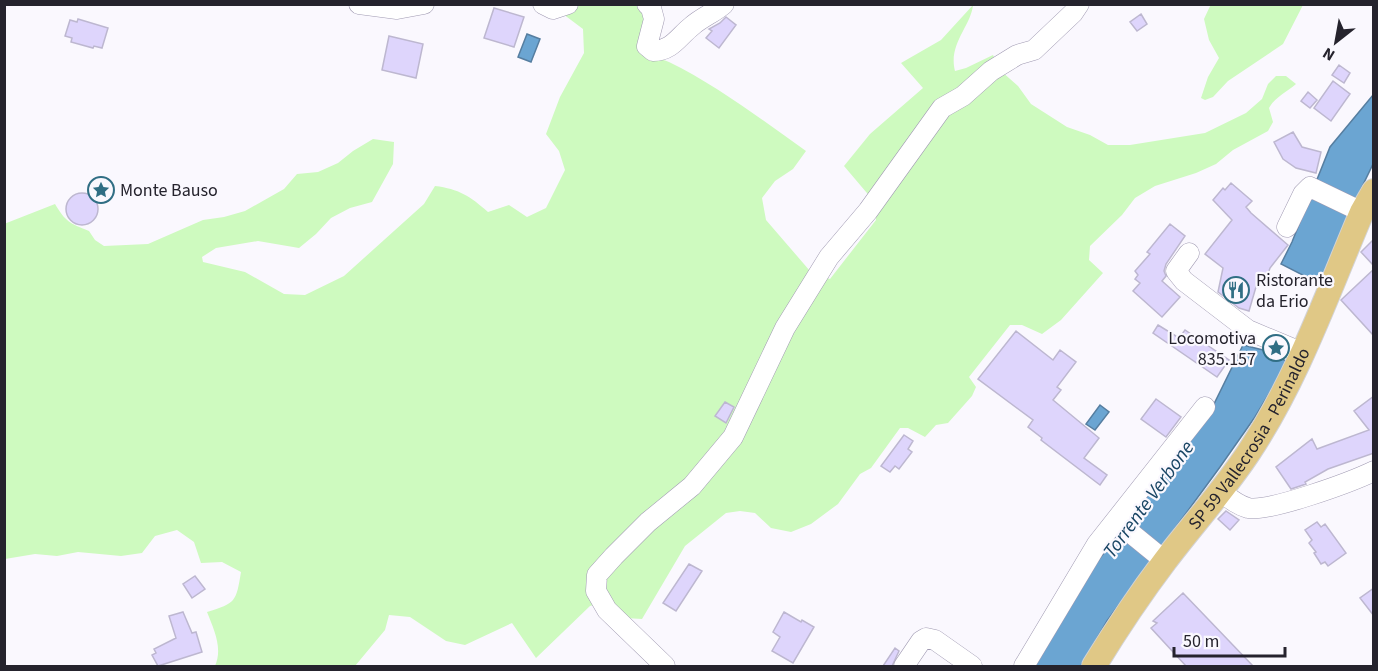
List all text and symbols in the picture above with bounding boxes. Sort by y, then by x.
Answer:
north arrow [1306,12,1366,72]
text: N [1319,42,1339,66]
place icon: Monte Bauso [86,175,116,205]
place label: Monte Bauso [120,178,218,203]
place label: Ristorante da Erio [1256,268,1333,314]
restaurant icon: Ristorante da Erio [1221,275,1251,305]
place label: Locomotiva 835.157 [1168,326,1256,372]
place icon: Locomotiva 835.157 [1261,333,1291,363]
street label: SP 59 Vallecrosia - Perinaldo [1183,344,1316,535]
water label: Torrente Verbone [1097,435,1201,564]
scale bar [1174,620,1285,658]
text: 50 m [1183,629,1219,654]

